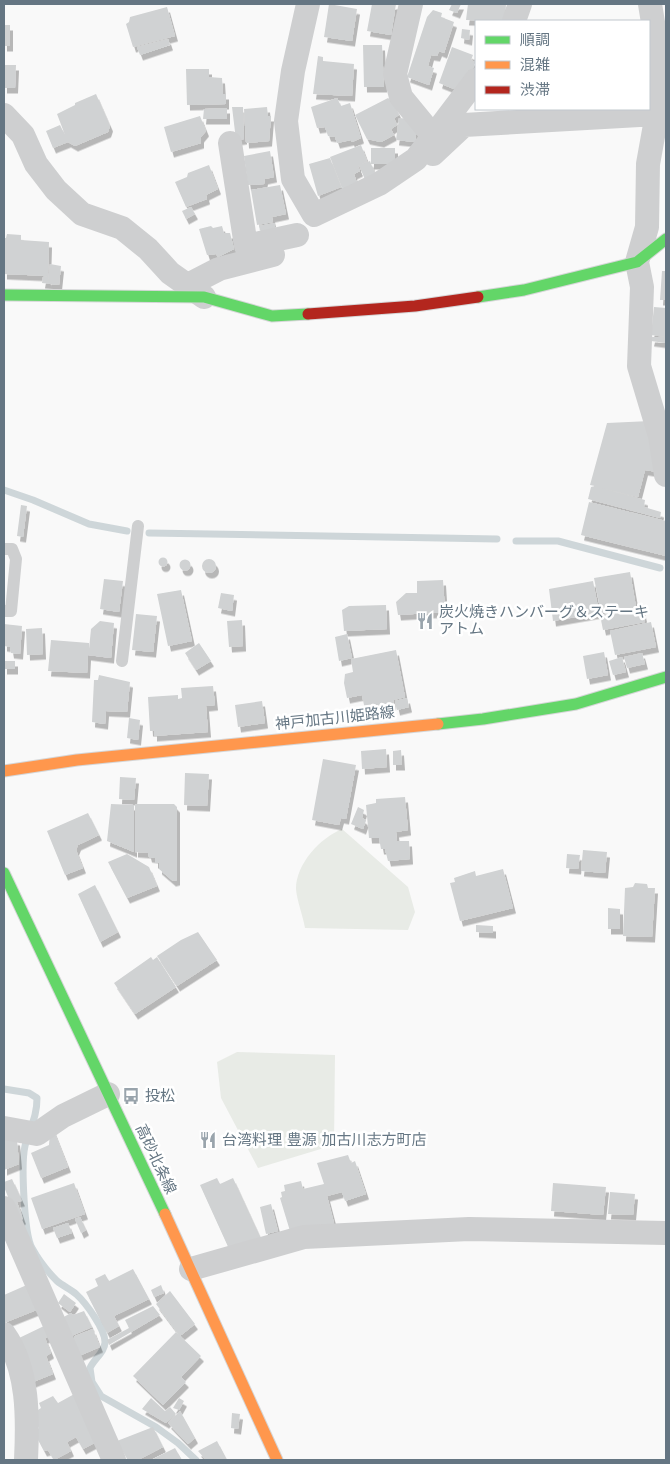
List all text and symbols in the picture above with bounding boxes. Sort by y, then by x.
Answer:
legend [475,20,650,110]
text: 順調 [520,31,550,49]
text: 混雑 [520,56,550,74]
text: 渋滞 [520,81,550,99]
place label: 炭火焼きハンバーグ＆ステーキ アトム [439,603,649,638]
restaurant icon: 炭火焼きハンバーグ＆ステーキ アトム [415,611,435,631]
street label: 神戸加古川姫路線 [274,703,396,733]
bus stop icon: 投松 [121,1086,141,1106]
place label: 投松 [145,1087,175,1105]
street label: 高砂北条線 [132,1121,180,1197]
restaurant icon: 台湾料理 豊源 加古川志方町店 [198,1130,218,1150]
place label: 台湾料理 豊源 加古川志方町店 [222,1131,427,1149]

